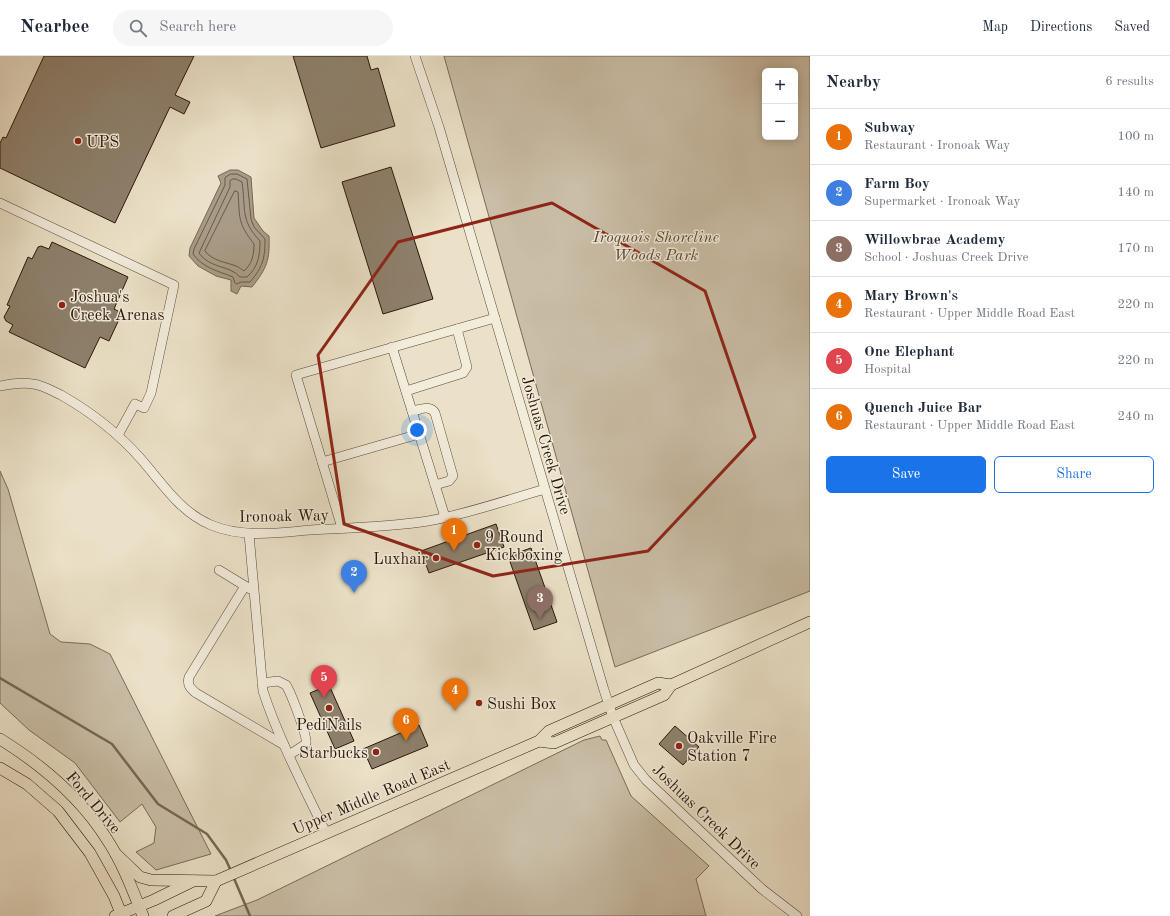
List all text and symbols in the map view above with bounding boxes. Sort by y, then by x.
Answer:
search box [113,10,393,46]
icon: search [127,17,149,39]
text: Nearbee [20,18,89,37]
text: Search here [159,20,236,35]
text: Map [982,20,1008,34]
text: Directions [1030,20,1092,34]
text: Saved [1114,20,1150,34]
map controls [762,68,798,140]
button: + [762,68,798,104]
text: Nearby [826,74,881,91]
text: 6 results [1105,75,1154,88]
button: − [762,104,798,140]
text: Subway [864,121,915,136]
text: 1 [835,130,843,143]
text: 100 m [1117,130,1154,143]
place label: UPS [86,135,119,151]
marker: UPS [73,136,83,146]
text: Restaurant · Ironoak Way [864,139,1010,152]
text: Farm Boy [864,177,930,192]
text: 2 [835,186,843,199]
text: 140 m [1117,186,1154,199]
text: Supermarket · Ironoak Way [864,195,1020,208]
park label: Iroquois Shoreline Woods Park [592,230,719,264]
text: Willowbrae Academy [864,233,1006,248]
text: 3 [835,242,843,255]
text: 170 m [1117,242,1154,255]
text: School · Joshuas Creek Drive [864,251,1029,264]
text: Mary Brown's [864,289,958,304]
place label: Joshua's Creek Arenas [70,290,164,324]
text: 4 [835,298,843,311]
text: 220 m [1117,298,1154,311]
marker: Joshua's Creek Arenas [57,300,67,310]
text: Restaurant · Upper Middle Road East [864,307,1075,320]
text: One Elephant [864,345,954,360]
text: 5 [835,354,843,367]
text: 220 m [1117,354,1154,367]
text: Hospital [864,363,911,376]
street label: Joshuas Creek Drive [518,374,573,517]
text: Quench Juice Bar [864,401,982,416]
text: 6 [835,410,843,423]
text: 240 m [1117,410,1154,423]
text: Restaurant · Upper Middle Road East [864,419,1075,432]
your location [407,420,427,440]
button: Save [826,456,986,493]
button: Share [994,456,1154,493]
street label: Ironoak Way [239,508,330,526]
pin: 1 [441,518,467,551]
place label: 9 Round Kickboxing [485,530,563,564]
marker: 9 Round Kickboxing [472,540,482,550]
place label: Luxhair [373,552,428,568]
marker: Luxhair [431,553,441,563]
pin: 2 [341,560,367,593]
pin: 3 [527,586,553,619]
pin: 5 [311,665,337,698]
pin: 4 [442,678,468,711]
place label: Sushi Box [487,697,557,713]
marker: Sushi Box [474,698,484,708]
marker: PediNails [324,703,334,713]
pin: 6 [393,708,419,741]
place label: PediNails [296,718,362,734]
place label: Oakville Fire Station 7 [687,731,777,765]
marker: Oakville Fire Station 7 [674,741,684,751]
place label: Starbucks [299,746,368,762]
marker: Starbucks [371,747,381,757]
street label: Upper Middle Road East [291,757,453,838]
street label: Joshuas Creek Drive [648,762,763,873]
street label: Ford Drive [62,769,123,837]

